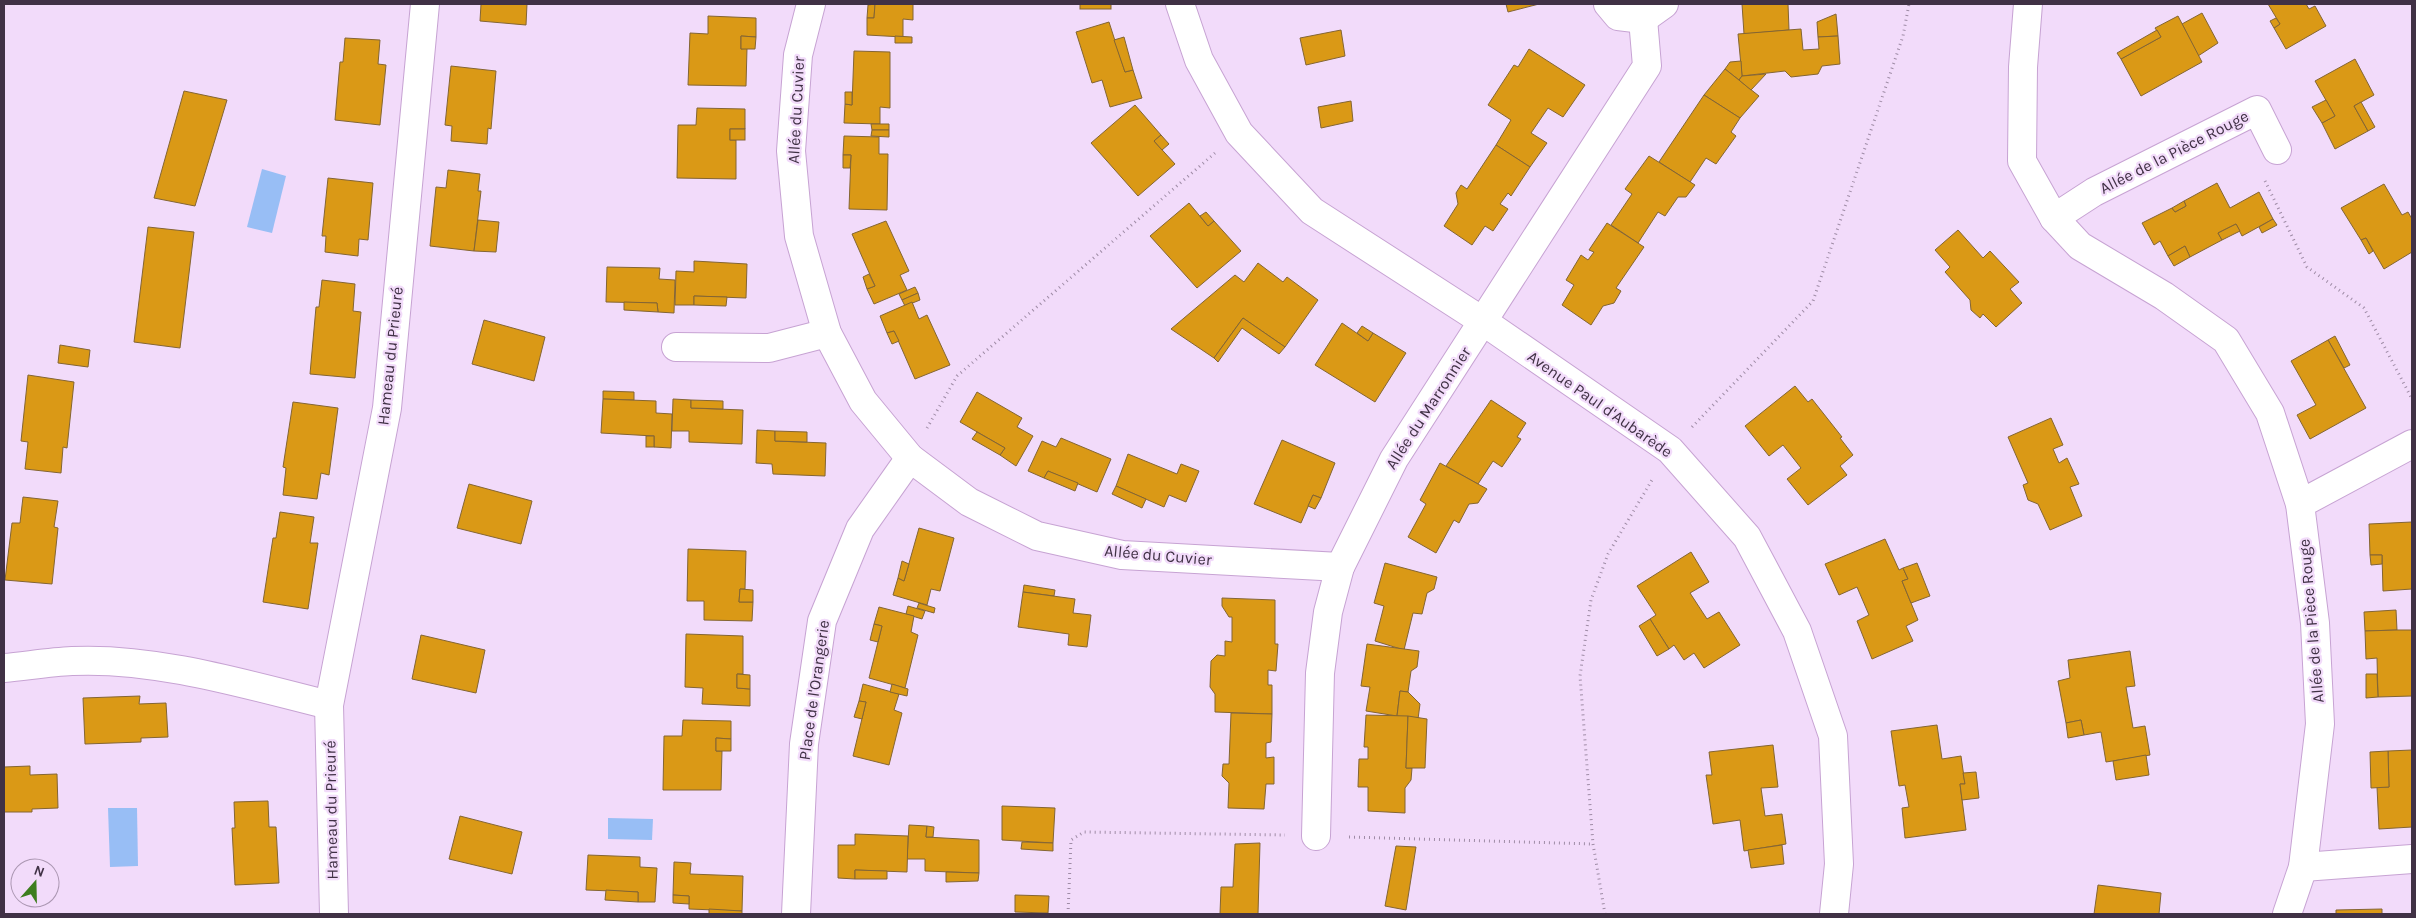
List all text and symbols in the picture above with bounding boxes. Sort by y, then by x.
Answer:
street label: Allée du Cuvier [784,56,808,164]
street label: Allée de la Pièce Rouge [2096,106,2252,198]
street label: Hameau du Prieuré [373,286,407,426]
street label: Allée du Marronnier [1381,343,1475,473]
street label: Avenue Paul d'Aubarède [1524,347,1676,461]
street label: Allée de la Pièce Rouge [2294,538,2328,704]
street label: Allée du Cuvier [1104,541,1213,569]
street label: Place de l'Orangerie [795,619,833,761]
street label: Hameau du Prieuré [320,740,342,880]
north arrow [10,858,60,908]
text: N [32,862,47,881]

